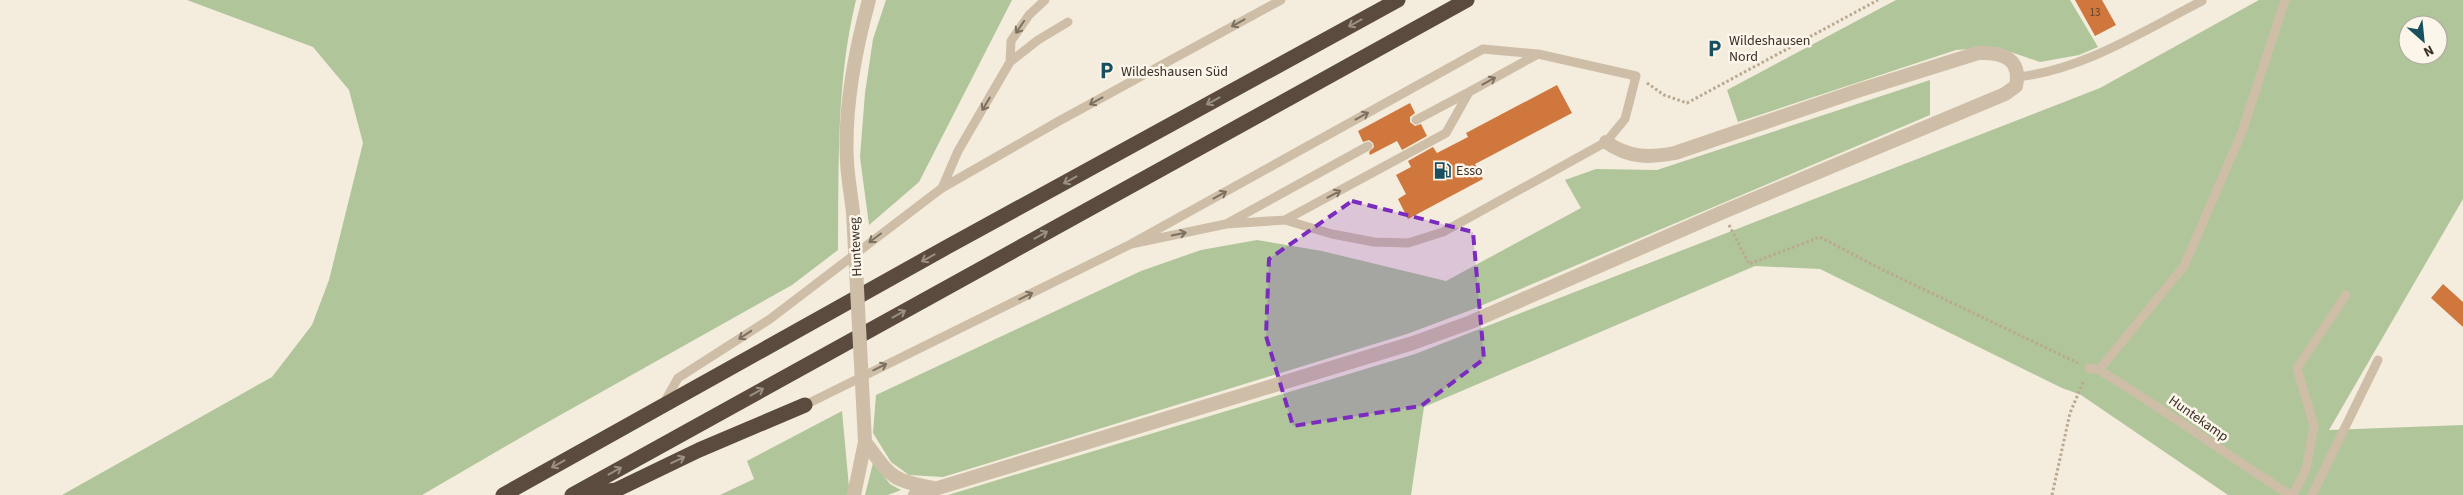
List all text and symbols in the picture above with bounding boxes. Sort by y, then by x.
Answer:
house number: 13 [2090,5,2100,20]
north arrow [2398,15,2448,65]
one-way arrow [1231,18,1246,28]
one-way arrow [1348,19,1363,29]
one-way arrow [1015,20,1025,34]
place label: Wildeshausen Nord [1729,31,1810,67]
parking icon: Wildeshausen Nord [1705,38,1725,58]
text: N [2420,40,2437,62]
parking icon: Wildeshausen Süd [1097,61,1117,81]
place label: Wildeshausen Süd [1121,62,1228,82]
one-way arrow [1481,75,1496,85]
one-way arrow [980,96,990,110]
one-way arrow [1088,96,1103,106]
one-way arrow [1206,97,1220,107]
one-way arrow [1355,111,1370,121]
fuel station icon: Esso [1432,160,1452,180]
place label: Esso [1456,161,1483,181]
one-way arrow [1063,175,1078,185]
one-way arrow [1326,188,1341,198]
one-way arrow [1212,190,1227,199]
street label: Hunteweg [844,217,868,277]
one-way arrow [1171,229,1187,238]
one-way arrow [1033,230,1048,239]
one-way arrow [868,233,882,243]
one-way arrow [920,253,935,263]
one-way arrow [1018,291,1033,300]
one-way arrow [891,308,905,318]
one-way arrow [738,331,752,341]
one-way arrow [872,362,887,372]
one-way arrow [749,387,763,397]
street label: Huntekamp [2164,391,2233,447]
one-way arrow [670,455,685,465]
one-way arrow [551,460,566,469]
one-way arrow [607,466,621,476]

